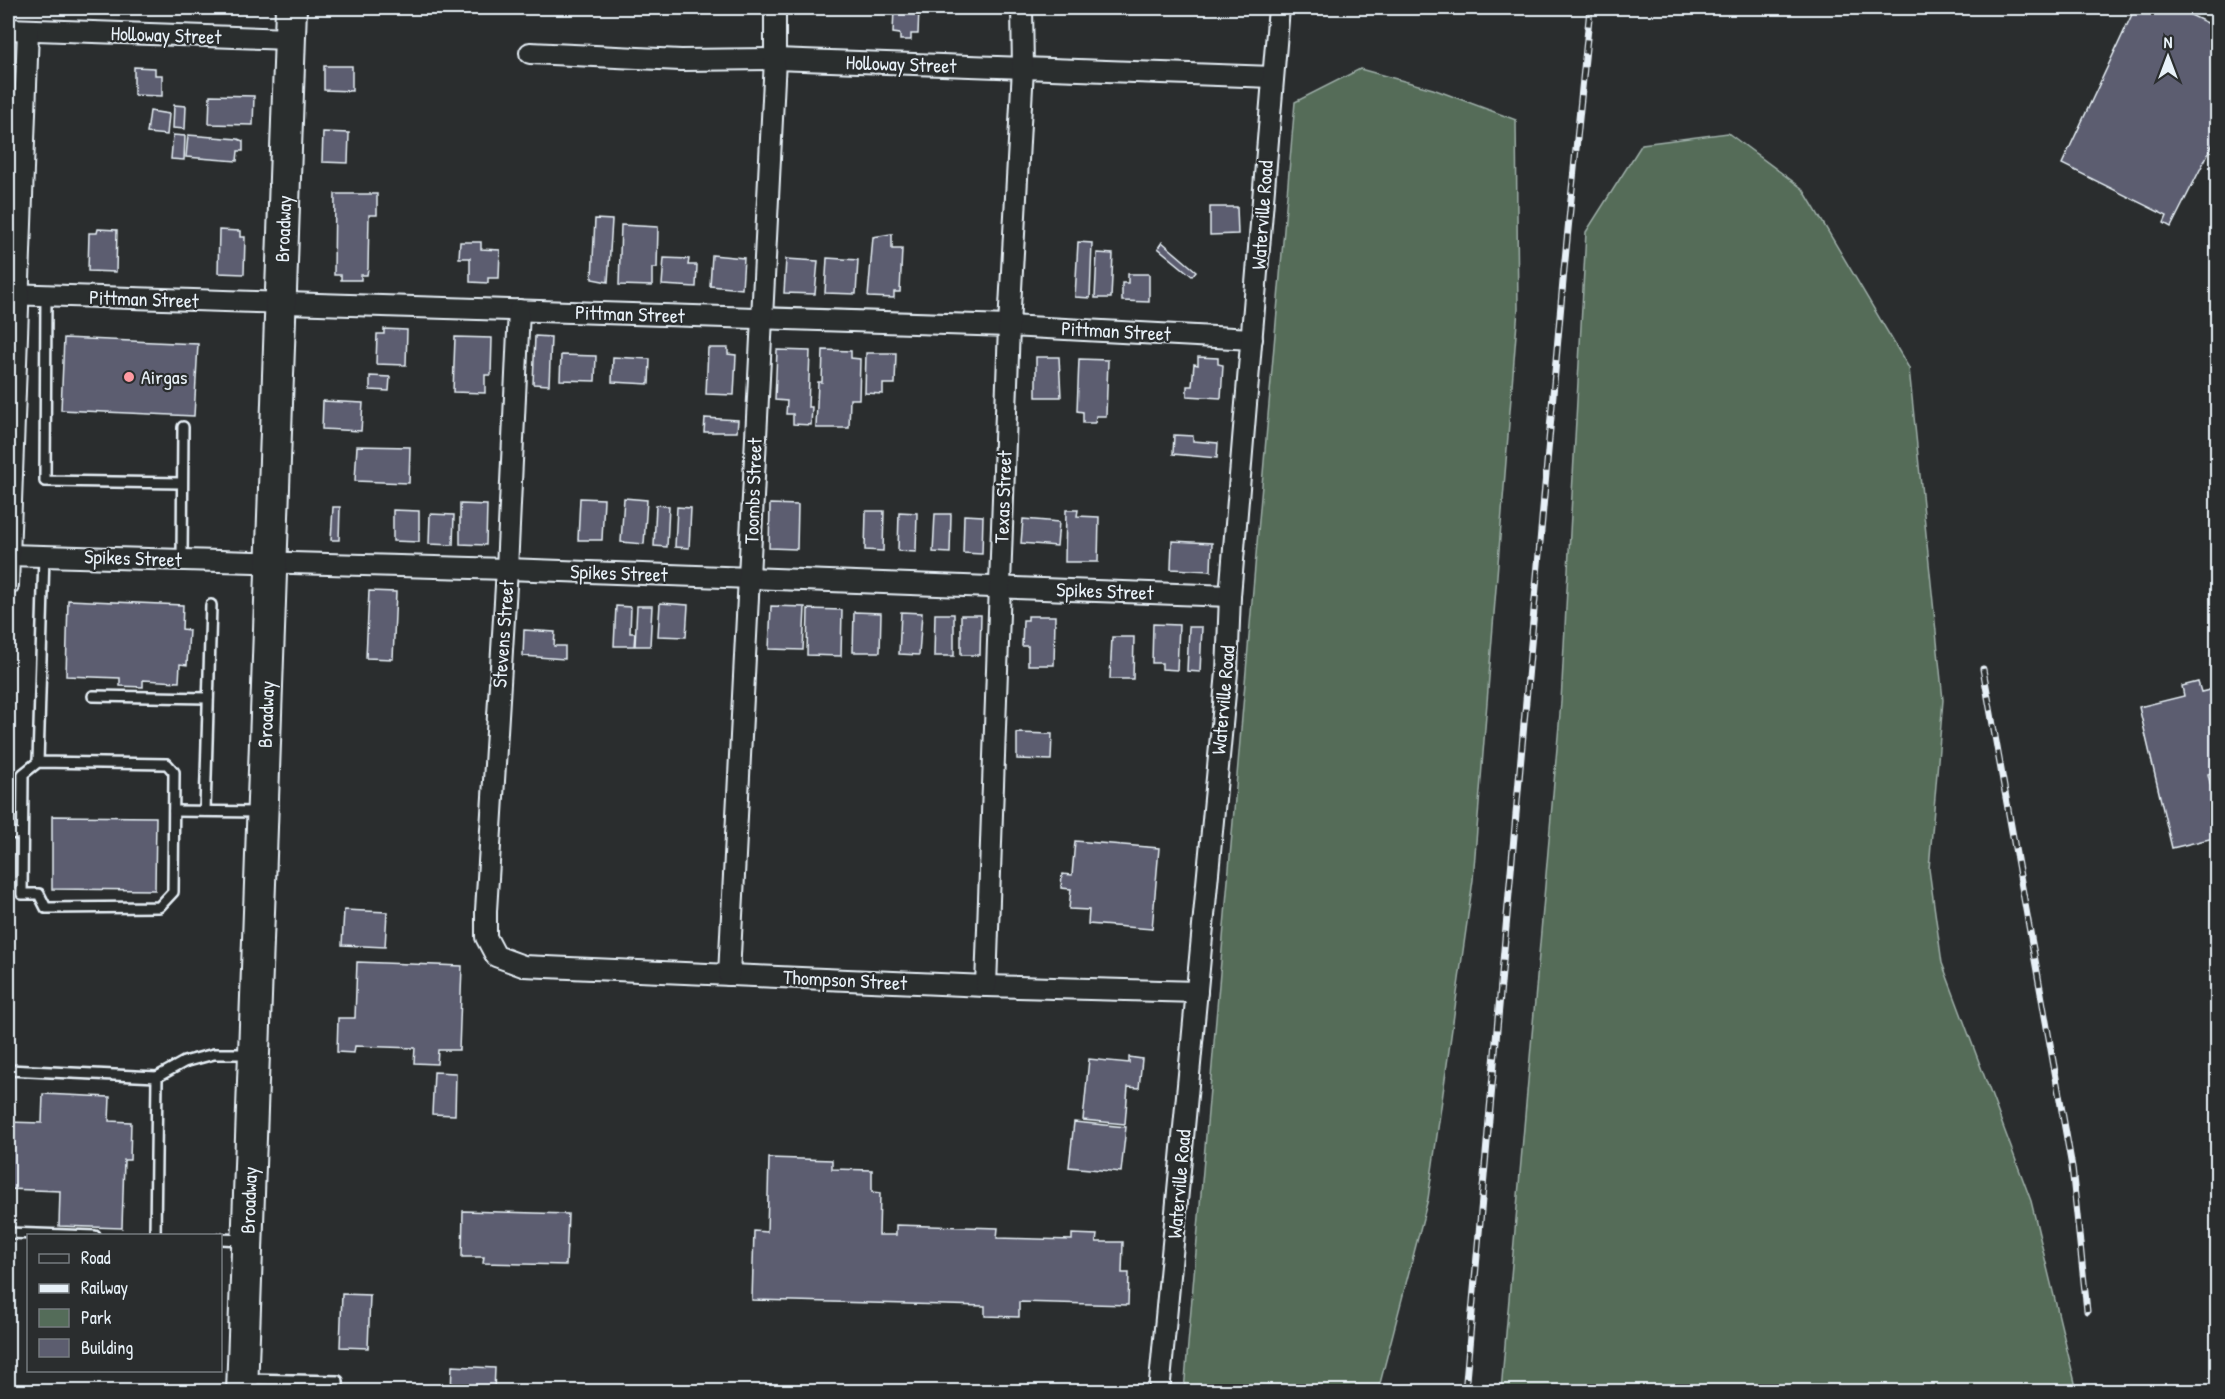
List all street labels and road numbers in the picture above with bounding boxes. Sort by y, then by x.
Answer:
street label: Holloway Street [110,19,223,50]
street label: Holloway Street [845,48,958,79]
street label: Waterville Road [1244,159,1279,270]
street label: Broadway [268,195,297,263]
street label: Pittman Street [89,283,200,314]
street label: Pittman Street [575,298,686,329]
street label: Pittman Street [1061,314,1173,347]
street label: Toombs Street [737,436,768,545]
street label: Texas Street [987,449,1018,544]
street label: Spikes Street [84,542,183,573]
street label: Spikes Street [570,557,669,588]
street label: Spikes Street [1056,575,1155,606]
street label: Stevens Street [485,578,520,689]
street label: Waterville Road [1204,644,1241,755]
street label: Broadway [251,680,280,748]
street label: Thompson Street [782,963,909,996]
street label: Waterville Road [1160,1128,1197,1239]
street label: Broadway [234,1166,263,1234]

